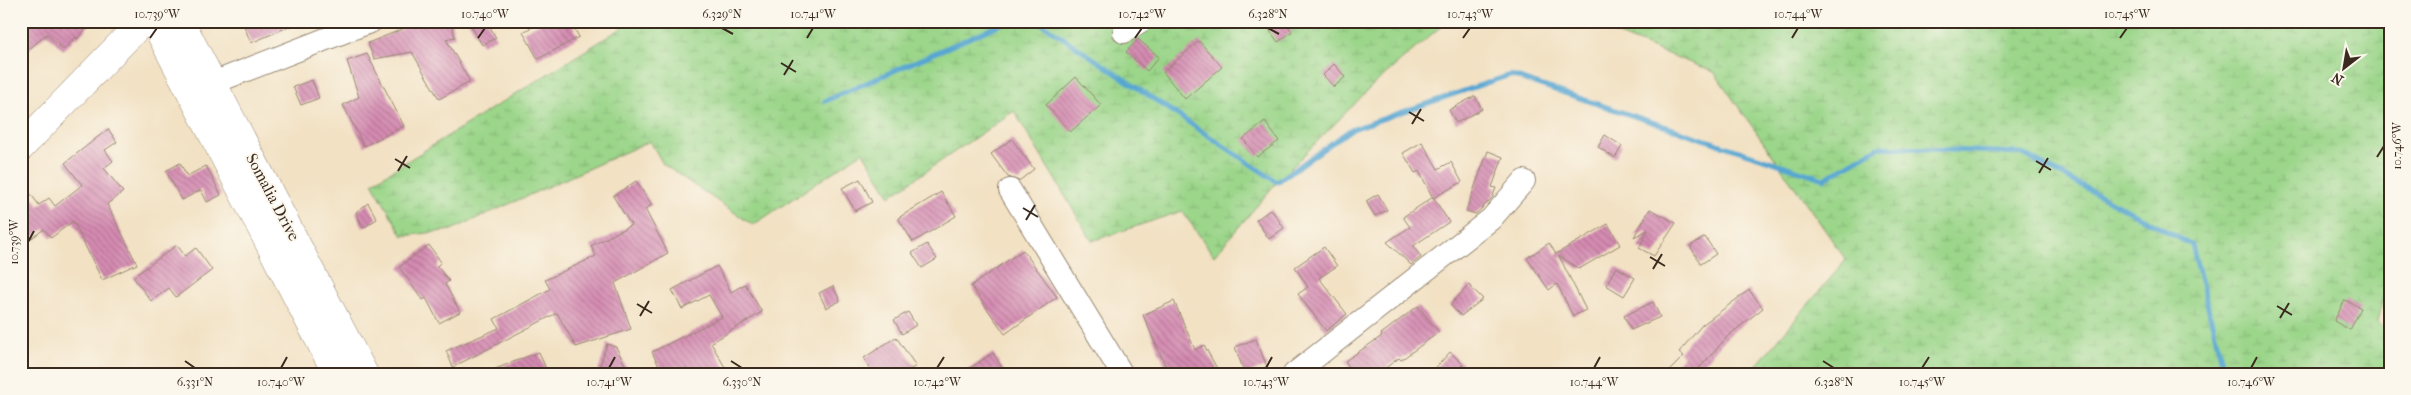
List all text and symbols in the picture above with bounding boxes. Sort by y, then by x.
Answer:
text: 10.739°W [134,7,181,21]
text: 10.740°W [461,7,510,21]
text: 6.329°N [702,7,742,21]
text: 10.741°W [790,7,837,21]
text: 10.742°W [1118,7,1167,21]
text: 6.328°N [1248,7,1288,21]
text: 10.743°W [1447,7,1494,21]
text: 10.744°W [1774,7,1823,21]
text: 10.745°W [2104,7,2151,21]
north arrow [2318,42,2368,92]
text: N [2328,68,2346,89]
text: 10.746°W [2390,121,2404,170]
street label: Somalia Drive [242,150,304,244]
text: 10.739°W [7,218,21,265]
text: 6.331°N [177,375,213,389]
text: 10.740°W [257,375,306,389]
text: 10.741°W [586,375,633,389]
text: 6.330°N [723,375,761,389]
text: 10.742°W [913,375,962,389]
text: 10.743°W [1243,375,1290,389]
text: 10.744°W [1570,375,1619,389]
text: 6.328°N [1814,375,1854,389]
text: 10.745°W [1899,375,1946,389]
text: 10.746°W [2227,375,2276,389]

